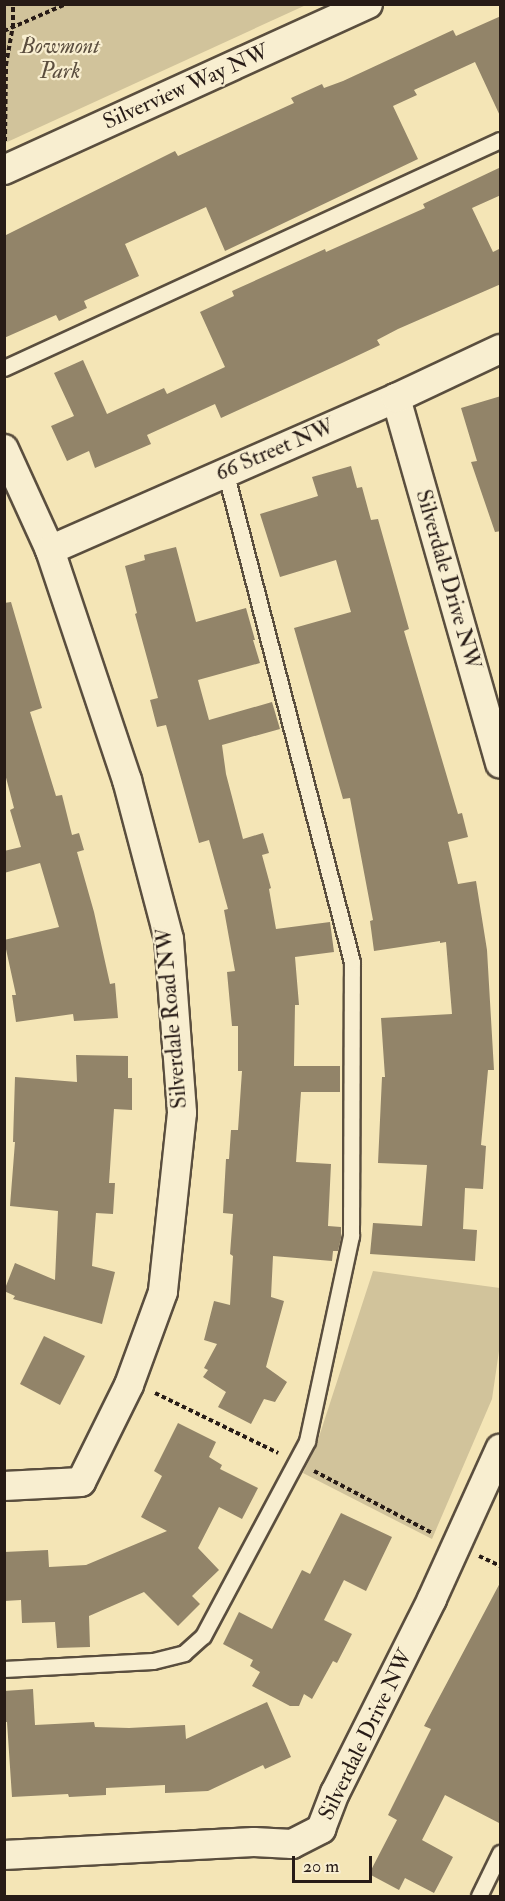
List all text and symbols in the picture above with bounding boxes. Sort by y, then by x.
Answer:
park label: Bowmont Park [21,33,99,84]
street label: Silverview Way NW [99,39,273,135]
street label: 66 Street NW [212,413,338,487]
street label: Silverdale Drive NW [410,487,486,673]
street label: Silverdale Road NW [151,926,193,1110]
street label: Silverdale Drive NW [313,1645,419,1825]
scale bar [295,1844,374,1882]
text: 20 m [303,1855,339,1878]

